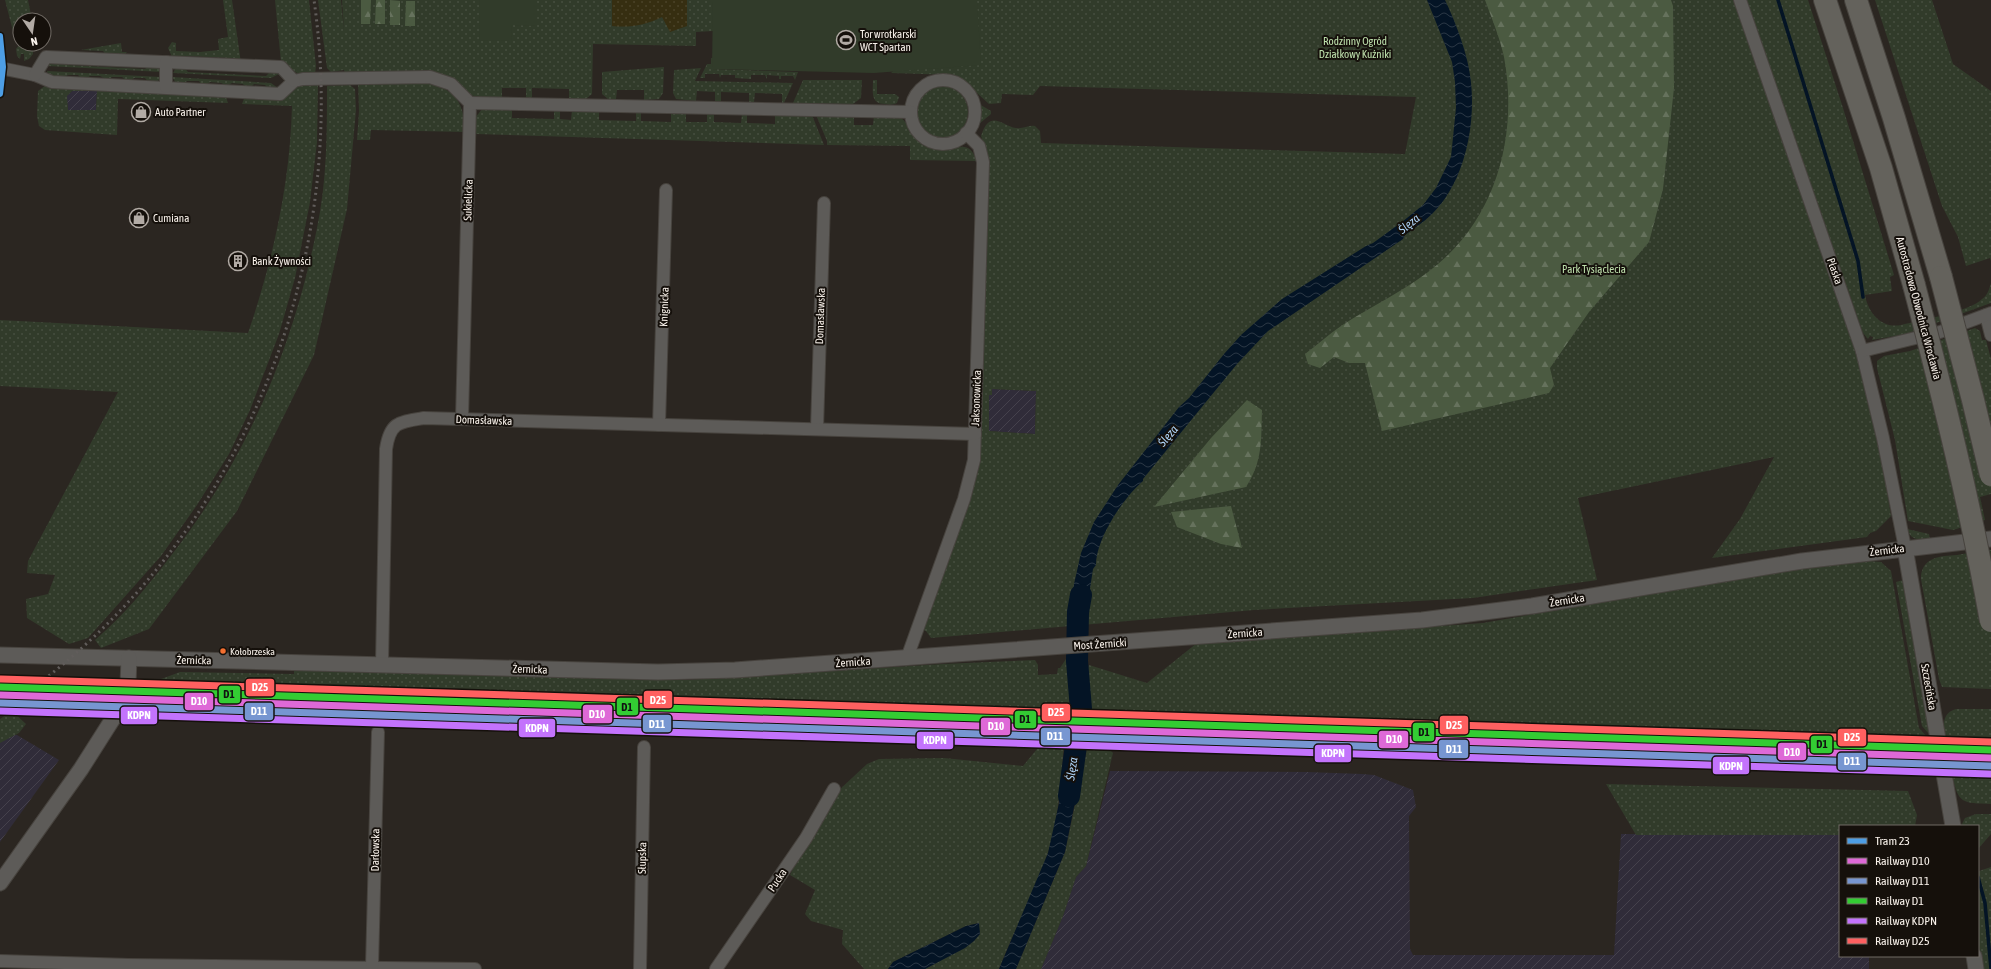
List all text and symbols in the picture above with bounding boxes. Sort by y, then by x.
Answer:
north arrow [12,12,52,52]
place label: Tor wrotkarski WCT Spartan [860,28,916,53]
sports icon: Tor wrotkarski WCT Spartan [835,29,857,51]
text: N [30,35,39,48]
park label: Rodzinny Ogród Działkowy Kuźniki [1319,35,1391,60]
shop icon: Auto Partner [130,101,152,123]
place label: Auto Partner [155,106,206,118]
street label: Sukielicka [461,179,475,221]
shop icon: Cumiana [128,207,150,229]
water label: Ślęza [1395,211,1423,237]
place label: Cumiana [153,212,189,224]
street label: Autostradowa Obwodnica Wrocławia [1894,235,1944,381]
building icon: Bank Żywności [227,250,249,272]
place label: Bank Żywności [252,255,311,267]
street label: Płaska [1825,256,1845,286]
park label: Park Tysiąclecia [1562,263,1626,275]
street label: Knignicka [657,287,671,327]
street label: Domasławska [813,287,827,345]
street label: Jaksonowicka [969,370,983,426]
street label: Domasławska [455,413,513,427]
water label: Ślęza [1155,422,1181,450]
street label: Żernicka [1869,542,1905,558]
street label: Żernicka [1549,591,1585,609]
street label: Żernicka [1227,626,1263,640]
street label: Most Żernicki [1073,636,1127,652]
marker: Kołobrzeska [218,646,228,656]
place label: Kołobrzeska [230,646,275,657]
street label: Żernicka [176,654,212,666]
street label: Żernicka [835,655,871,669]
street label: Żernicka [512,662,548,676]
street label: Szczecińska [1919,663,1939,711]
line badge: D25 [245,678,275,697]
text: D25 [252,681,268,693]
line badge: D1 [218,685,241,704]
text: D1 [223,688,235,700]
line badge: D25 [643,690,673,709]
line badge: D10 [184,692,214,711]
text: D25 [650,694,666,706]
text: D10 [191,695,207,707]
line badge: D1 [616,697,639,716]
text: D1 [621,701,633,713]
line badge: D11 [244,702,274,721]
line badge: D25 [1041,703,1071,722]
line badge: D10 [582,704,613,724]
text: D11 [251,705,267,717]
line badge: KDPN [120,706,158,725]
text: D25 [1048,706,1064,718]
text: D10 [589,708,605,720]
text: KDPN [127,709,151,721]
line badge: D1 [1014,710,1037,729]
text: D1 [1019,713,1031,725]
line badge: D11 [642,714,672,733]
line badge: D25 [1439,715,1469,735]
line badge: D10 [980,717,1011,736]
line badge: KDPN [518,718,556,738]
text: D11 [649,718,665,730]
text: D25 [1446,719,1462,731]
text: D10 [988,720,1004,732]
text: KDPN [525,722,549,734]
line badge: D1 [1412,722,1435,742]
text: D1 [1418,726,1430,738]
line badge: D11 [1040,727,1071,746]
line badge: D25 [1837,728,1867,747]
text: D11 [1047,730,1063,742]
line badge: D10 [1378,730,1409,749]
line badge: KDPN [916,731,954,750]
text: D25 [1844,731,1860,743]
text: D10 [1386,733,1402,745]
text: KDPN [923,734,947,746]
line badge: D1 [1810,735,1833,754]
text: D1 [1816,738,1828,750]
line badge: D11 [1438,739,1469,759]
line badge: D10 [1777,742,1807,761]
text: D11 [1446,743,1462,755]
line badge: KDPN [1314,744,1352,763]
text: D10 [1784,746,1800,758]
text: KDPN [1321,747,1345,759]
line badge: D11 [1837,752,1867,771]
text: D11 [1844,755,1860,767]
water label: Ślęza [1063,756,1081,782]
line badge: KDPN [1712,756,1750,775]
text: KDPN [1719,760,1743,772]
legend [1839,825,1979,957]
street label: Darłowska [369,829,381,871]
text: Tram 23 [1875,834,1910,848]
street label: Słupska [636,842,648,874]
text: Railway D10 [1875,854,1930,868]
street label: Pucka [765,866,789,894]
text: Railway D11 [1875,874,1930,888]
text: Railway D1 [1875,894,1924,908]
text: Railway KDPN [1875,914,1937,928]
text: Railway D25 [1875,934,1930,948]

